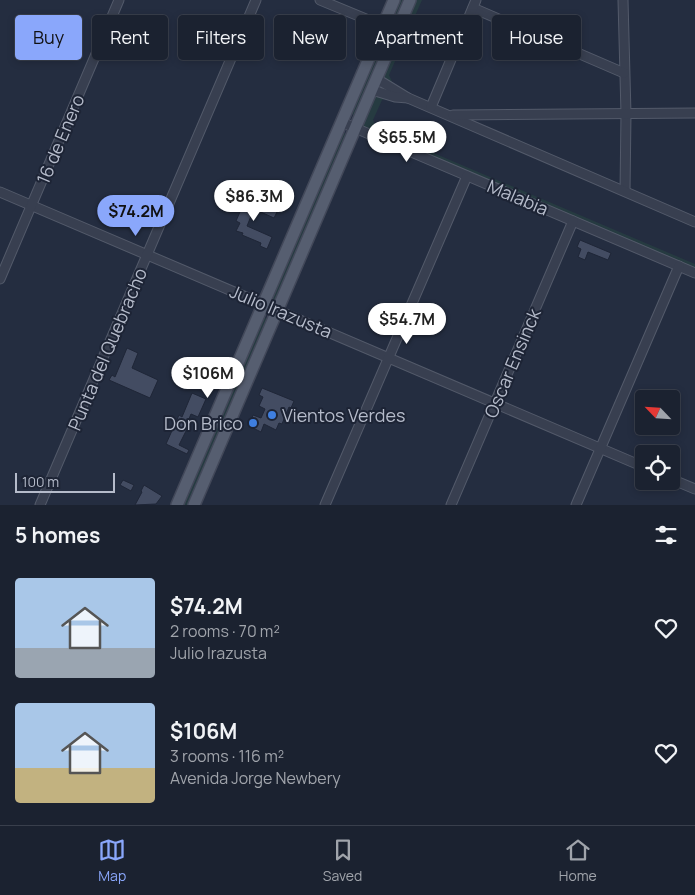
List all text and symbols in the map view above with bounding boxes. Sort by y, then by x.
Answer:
chip: Buy [15,15,82,60]
chip: Rent [92,15,168,60]
chip: Filters [178,15,264,60]
chip: New [274,15,346,60]
chip: Apartment [356,15,482,60]
chip: House [492,15,581,60]
street label: 16 de Enero [30,91,90,187]
pin: $65.5M [366,120,448,163]
text: $65.5M [378,126,436,148]
street label: Malabia [484,173,552,221]
pin: $86.3M [213,180,295,222]
text: $86.3M [225,185,283,207]
pin: $74.2M [95,194,177,237]
text: $74.2M [108,200,164,222]
street label: Punta del Quebracho [62,264,152,434]
street label: Julio Irazusta [226,279,336,343]
pin: $54.7M [366,302,448,345]
street label: Oscar Ensinck [478,304,546,421]
text: $54.7M [379,308,435,330]
pin: $106M [173,356,243,399]
text: $106M [182,362,234,384]
north arrow [635,390,680,435]
map controls [635,390,680,490]
place label: Vientos Verdes [282,403,405,427]
marker: Vientos Verdes [266,409,278,421]
place label: Don Brico [164,411,243,435]
marker: Don Brico [247,417,259,429]
button: locate [635,445,680,490]
scale bar [15,470,115,493]
text: 100 m [22,472,59,491]
text: 5 homes [15,521,100,549]
icon: filters [652,521,680,549]
text: $74.2M [170,592,243,620]
icon: home [55,598,115,658]
icon: heart [652,614,680,642]
text: 2 rooms · 70 m² [170,620,280,642]
text: Julio Irazusta [170,642,267,664]
text: $106M [170,717,237,745]
icon: home [55,723,115,783]
icon: heart [652,739,680,767]
text: 3 rooms · 116 m² [170,745,284,767]
text: Avenida Jorge Newbery [170,767,341,789]
tab: Map [98,836,126,885]
tab: Saved [323,836,362,885]
tab: Home [559,836,597,885]

